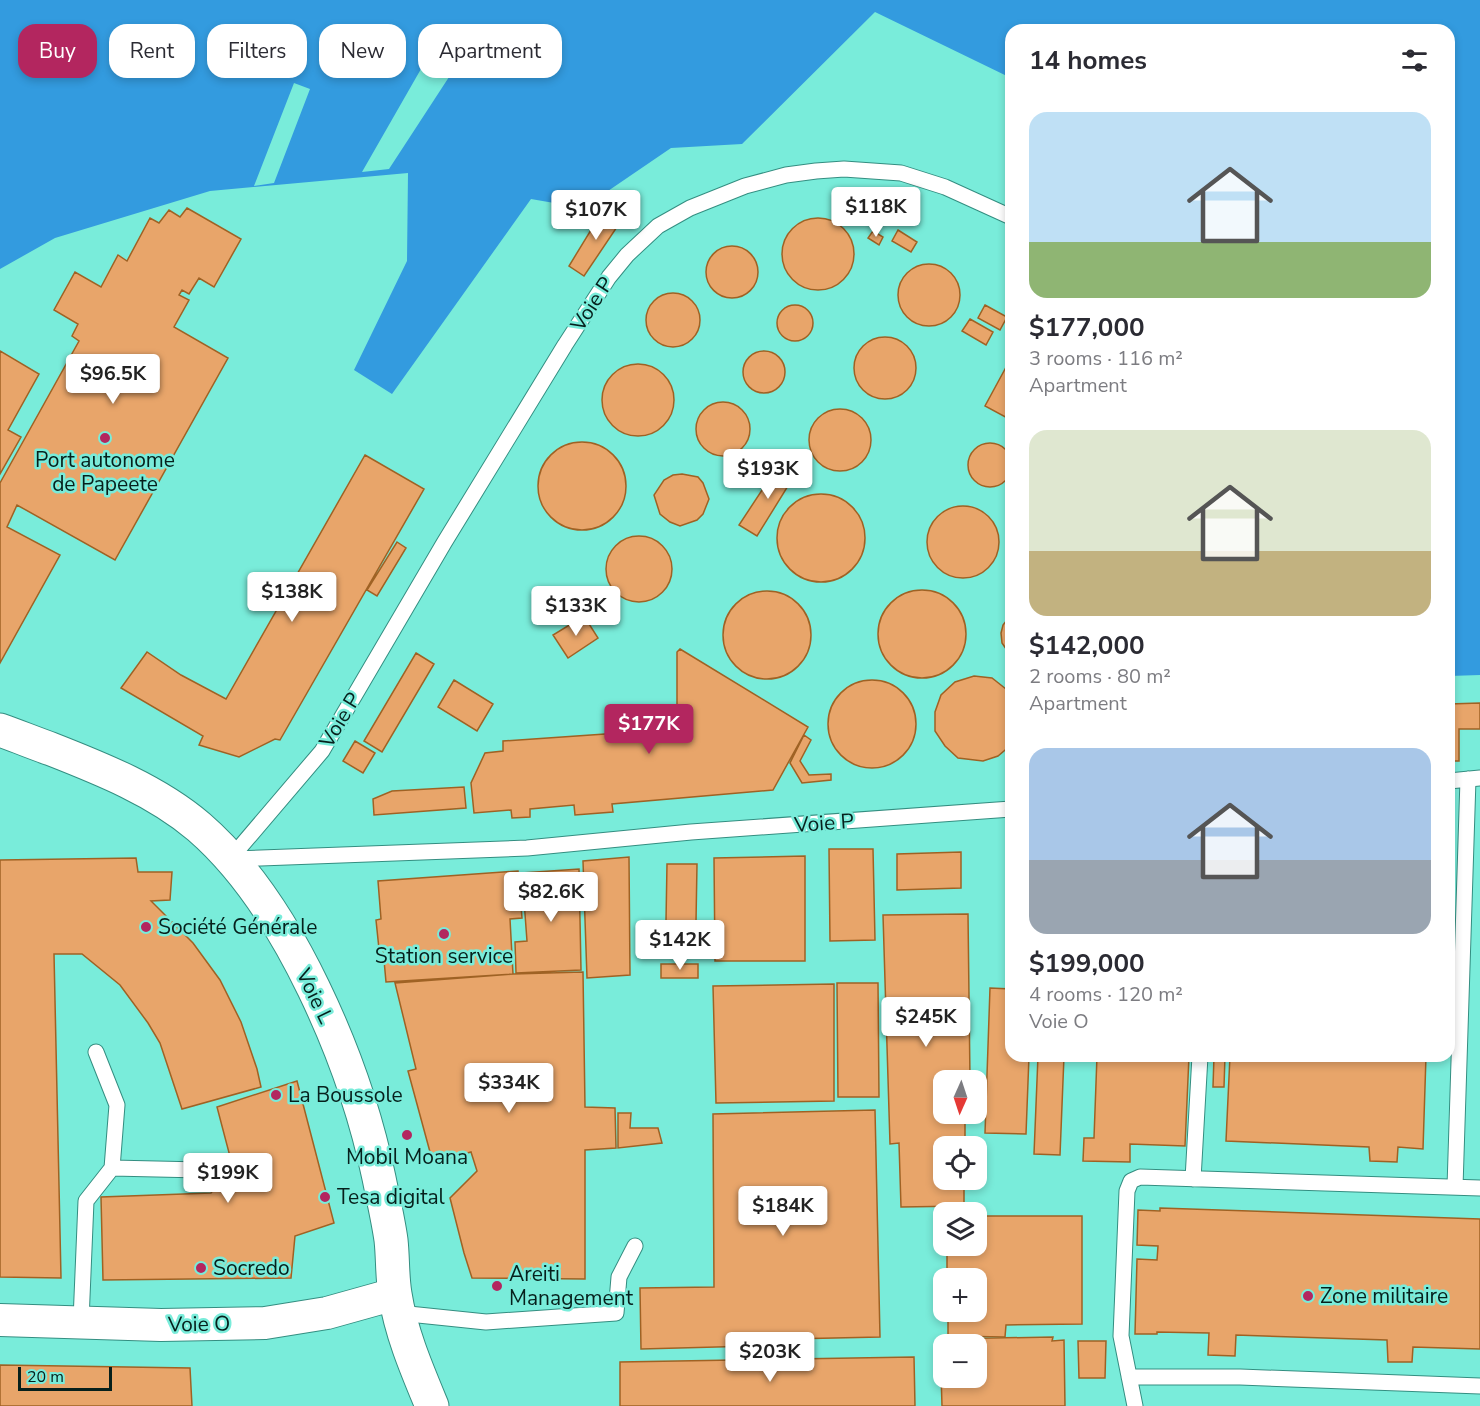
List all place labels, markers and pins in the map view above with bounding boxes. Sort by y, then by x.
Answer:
pin: $118K [834,187,918,238]
pin: $107K [554,190,638,241]
pin: $96.5K [64,354,162,405]
marker: Port autonome de Papeete [98,431,112,445]
place label: Port autonome de Papeete [35,446,175,498]
pin: $193K [726,449,810,500]
pin: $138K [250,572,334,623]
pin: $133K [534,586,618,637]
pin: $177K [607,704,691,755]
pin: $82.6K [502,872,600,923]
place label: Société Générale [158,913,318,941]
marker: Société Générale [139,920,153,934]
pin: $142K [638,920,722,971]
marker: Station service [437,927,451,941]
place label: Station service [375,942,513,970]
pin: $245K [884,997,968,1048]
pin: $334K [467,1063,551,1114]
place label: La Boussole [288,1081,403,1109]
marker: La Boussole [269,1088,283,1102]
marker: Mobil Moana [400,1128,414,1142]
place label: Mobil Moana [346,1143,468,1171]
pin: $199K [186,1153,270,1204]
place label: Tesa digital [337,1183,446,1211]
pin: $184K [741,1186,825,1237]
marker: Tesa digital [318,1190,332,1204]
place label: Socredo [213,1254,290,1282]
place label: Areiti Management [509,1260,634,1312]
marker: Socredo [194,1261,208,1275]
marker: Areiti Management [490,1279,504,1293]
place label: Zone militaire [1320,1282,1448,1310]
marker: Zone militaire [1301,1289,1315,1303]
pin: $203K [728,1332,812,1383]

